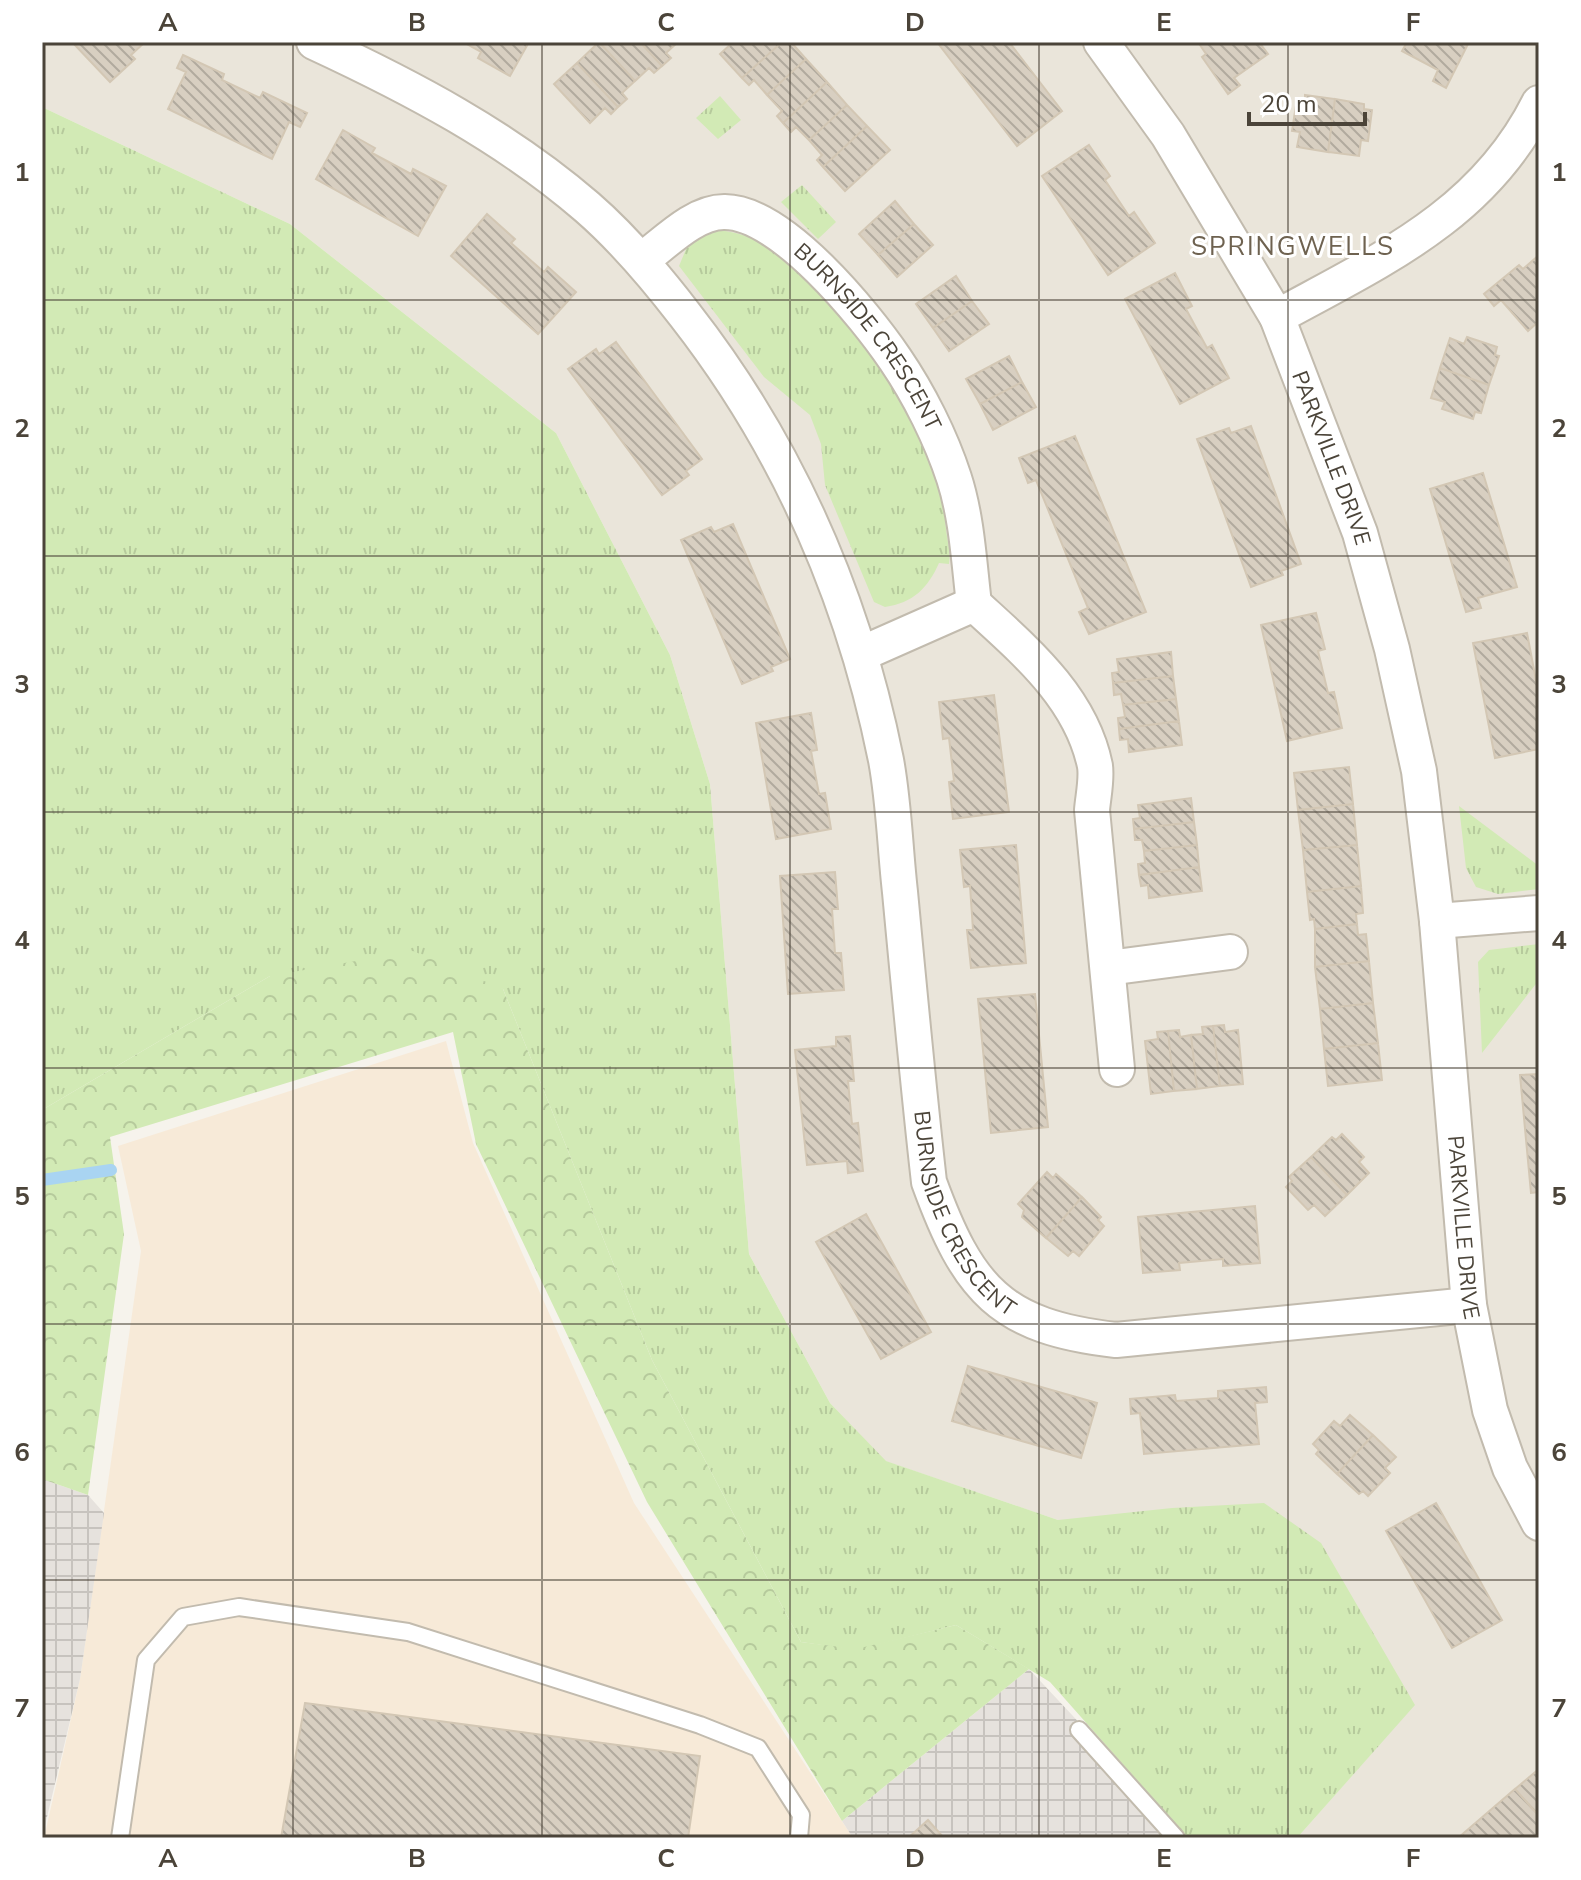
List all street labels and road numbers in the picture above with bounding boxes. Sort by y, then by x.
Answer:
street label: BURNSIDE CRESCENT [787,237,948,436]
street label: PARKVILLE DRIVE [1284,367,1378,549]
street label: BURNSIDE CRESCENT [906,1109,1022,1324]
street label: PARKVILLE DRIVE [1440,1134,1487,1322]

